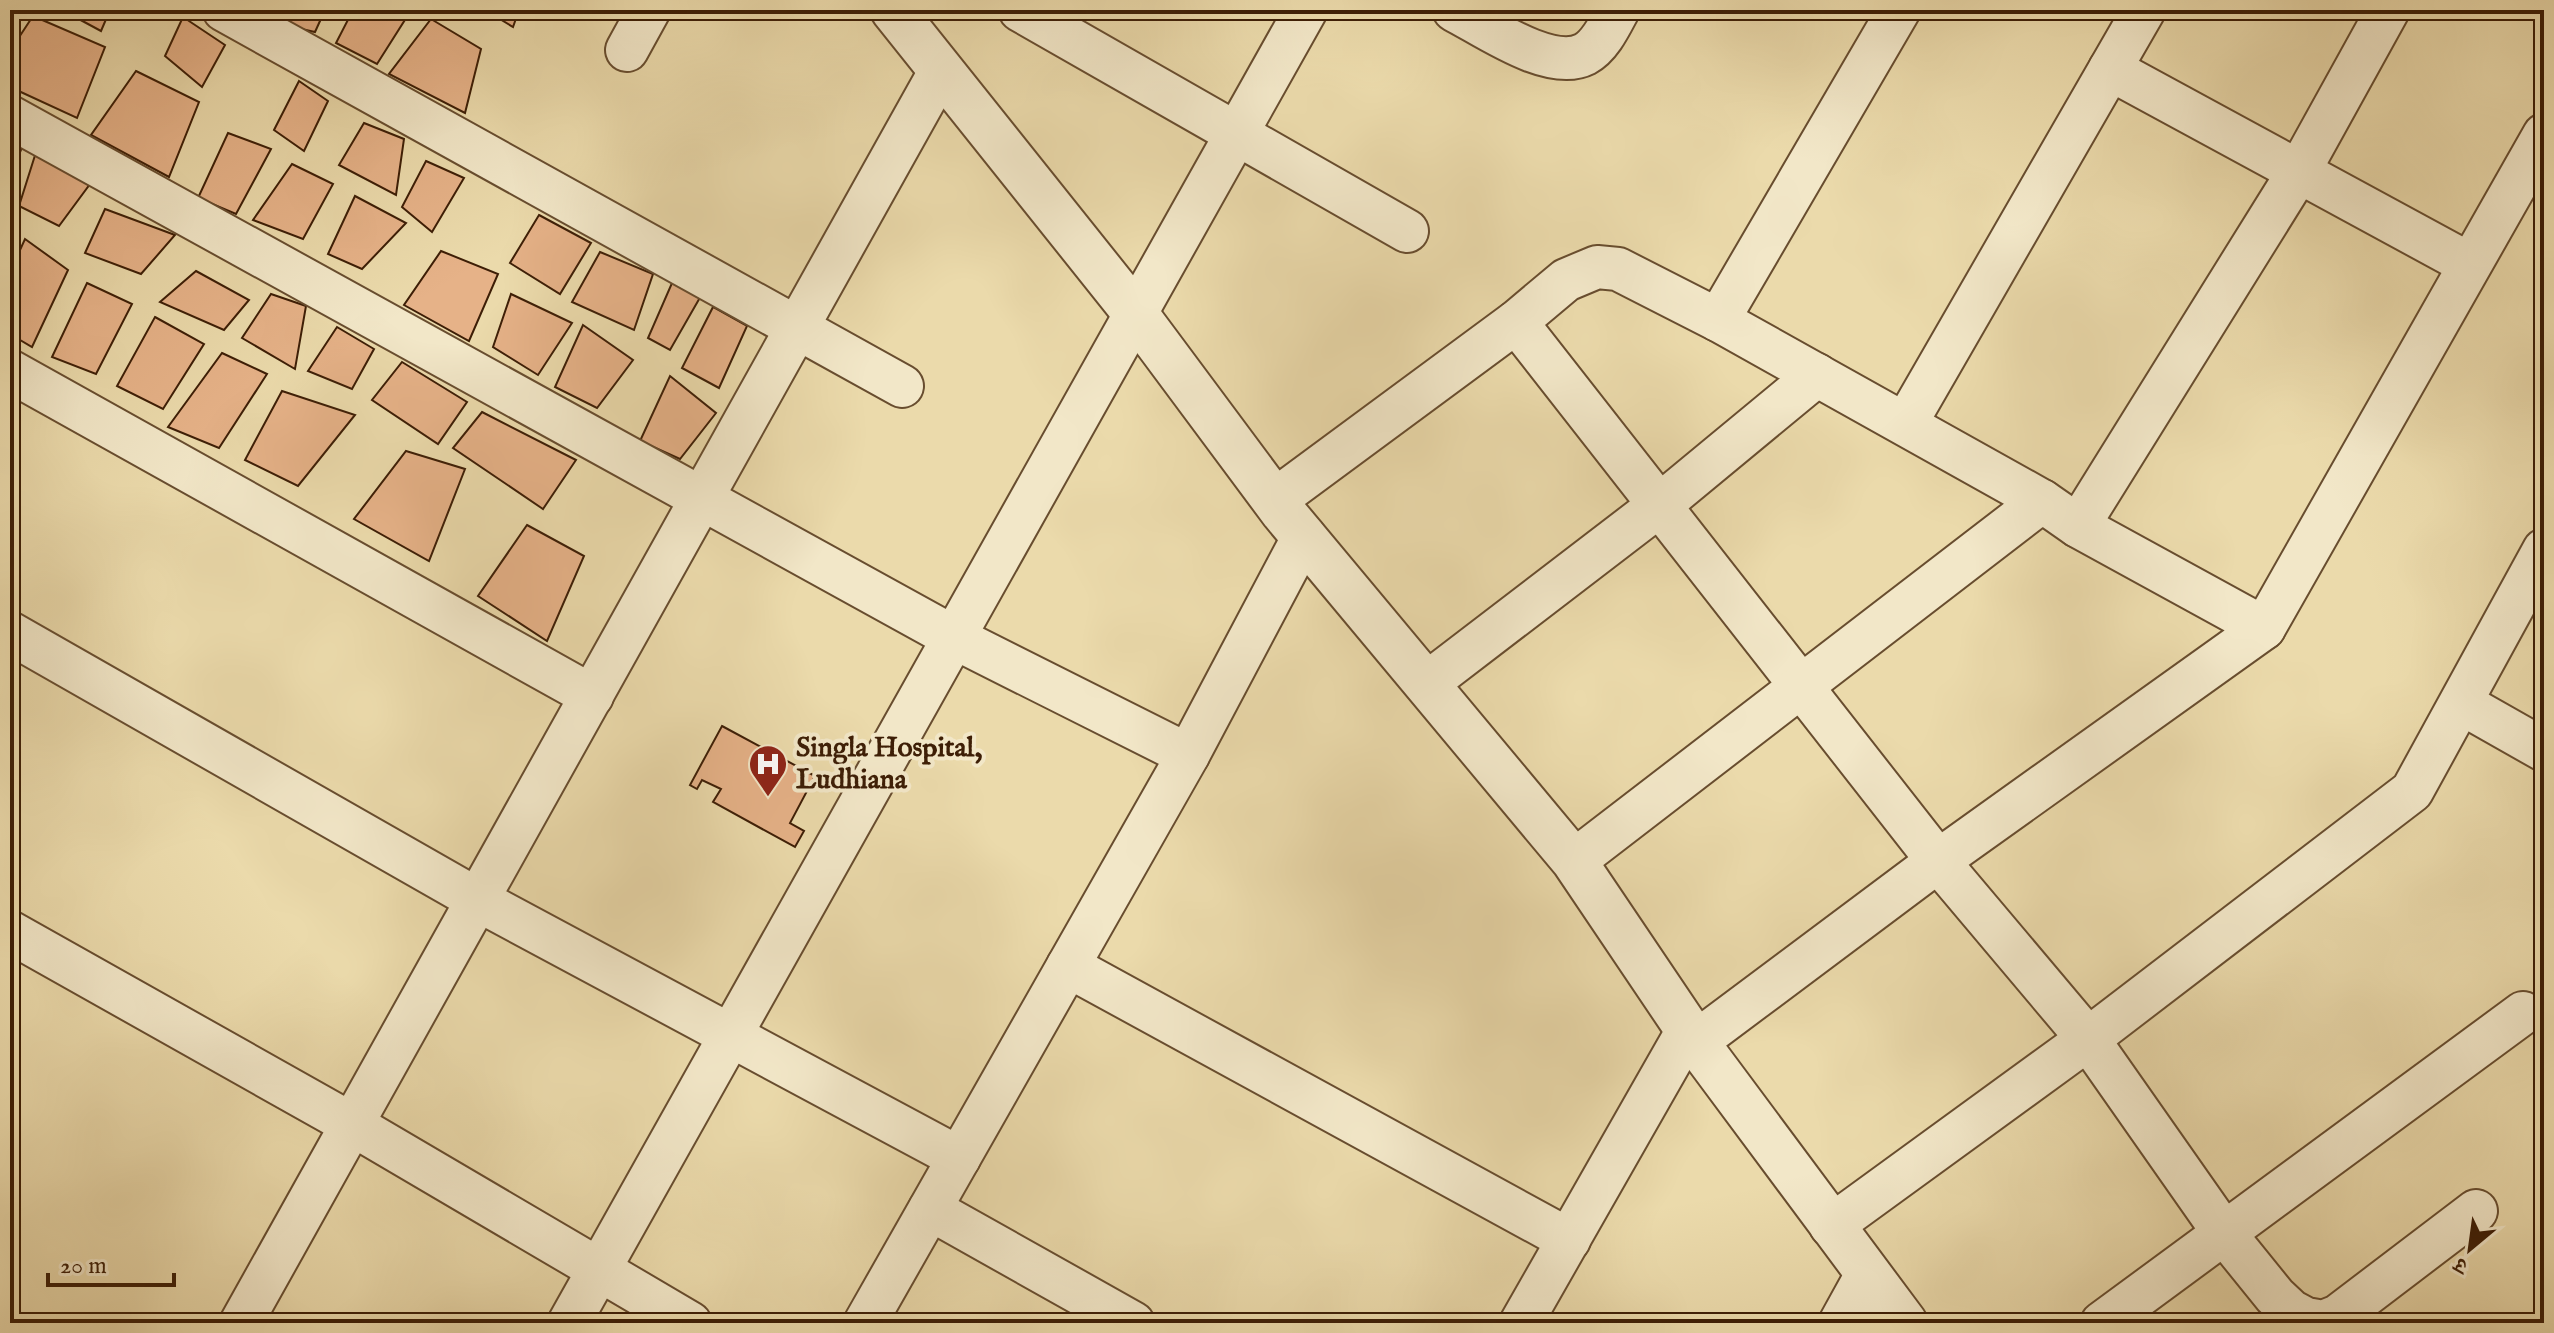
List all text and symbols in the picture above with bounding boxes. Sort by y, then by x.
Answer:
place label: Singla Hospital, Ludhiana [796,731,983,798]
hospital icon: Singla Hospital, Ludhiana [747,743,789,798]
north arrow [2430,1209,2510,1289]
scale bar [48,1237,174,1287]
text: उ [2448,1249,2475,1281]
text: 20 m [60,1251,107,1282]

